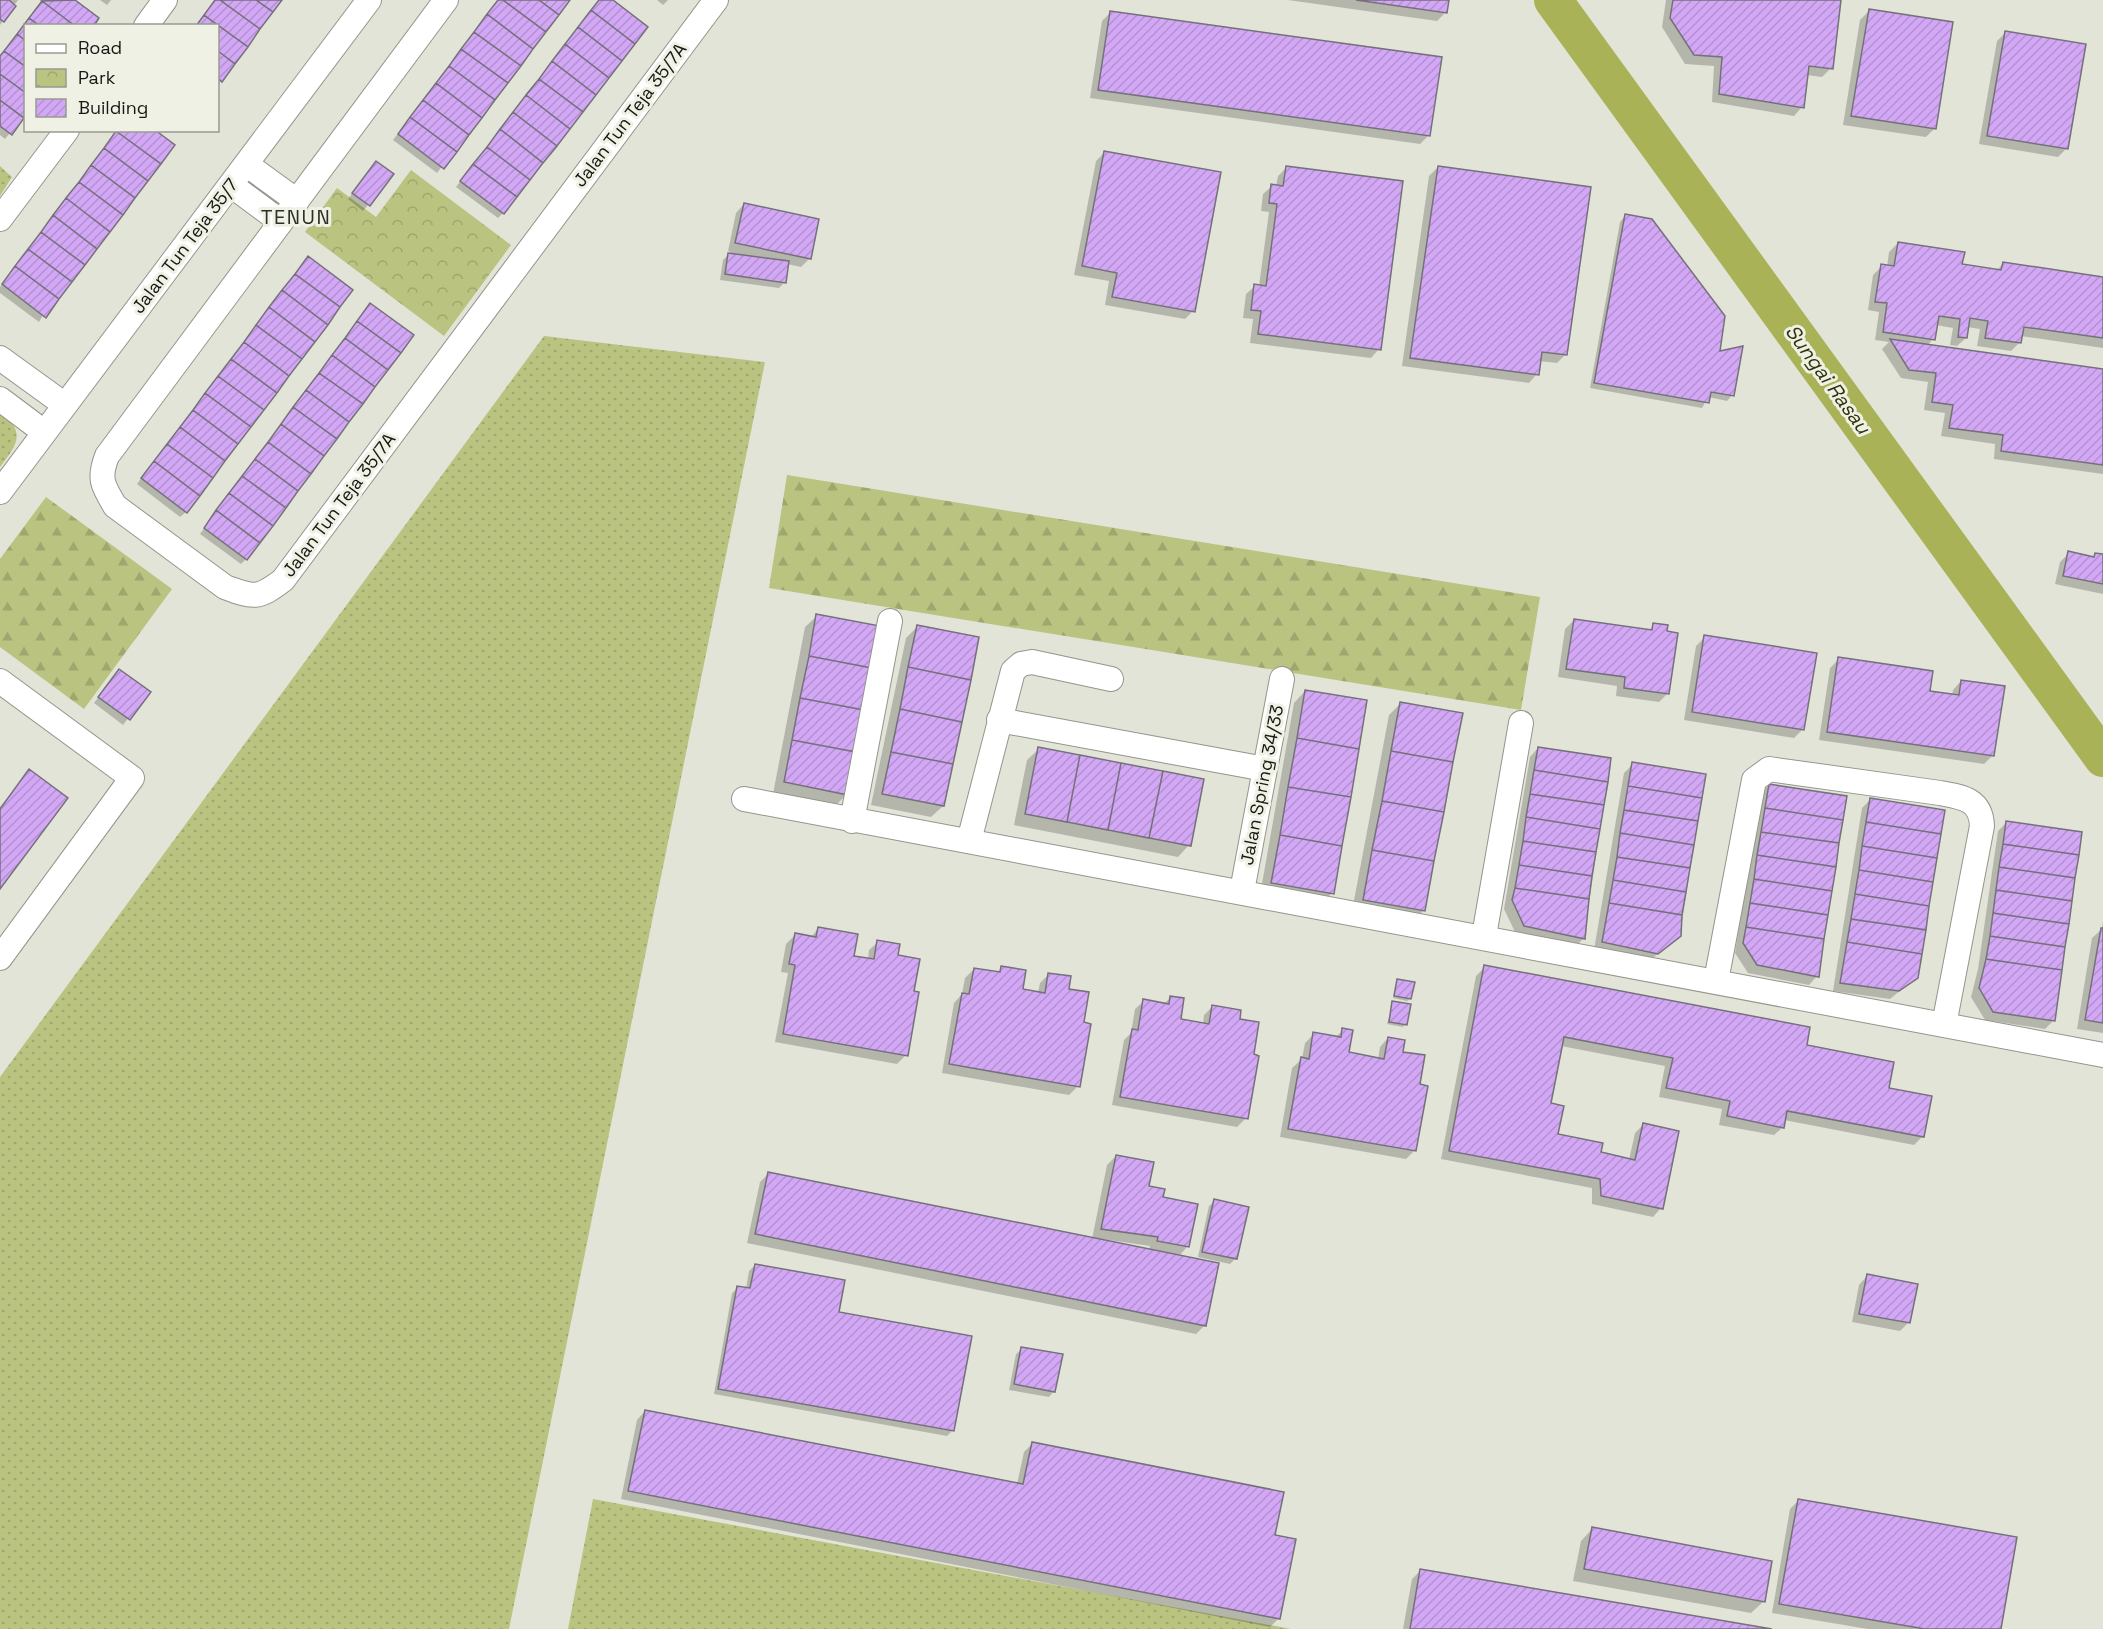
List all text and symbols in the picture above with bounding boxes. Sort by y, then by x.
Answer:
legend [24,24,219,132]
text: Road [78,36,122,59]
street label: Jalan Tun Teja 35/7A [568,38,691,191]
text: Park [78,66,116,89]
text: Building [78,96,148,119]
street label: Jalan Tun Teja 35/7 [126,174,243,318]
district label: TENUN [261,204,331,230]
water label: Sungai Rasau [1780,319,1877,440]
street label: Jalan Tun Teja 35/7A [277,428,400,581]
street label: Jalan Spring 34/33 [1235,703,1288,867]

